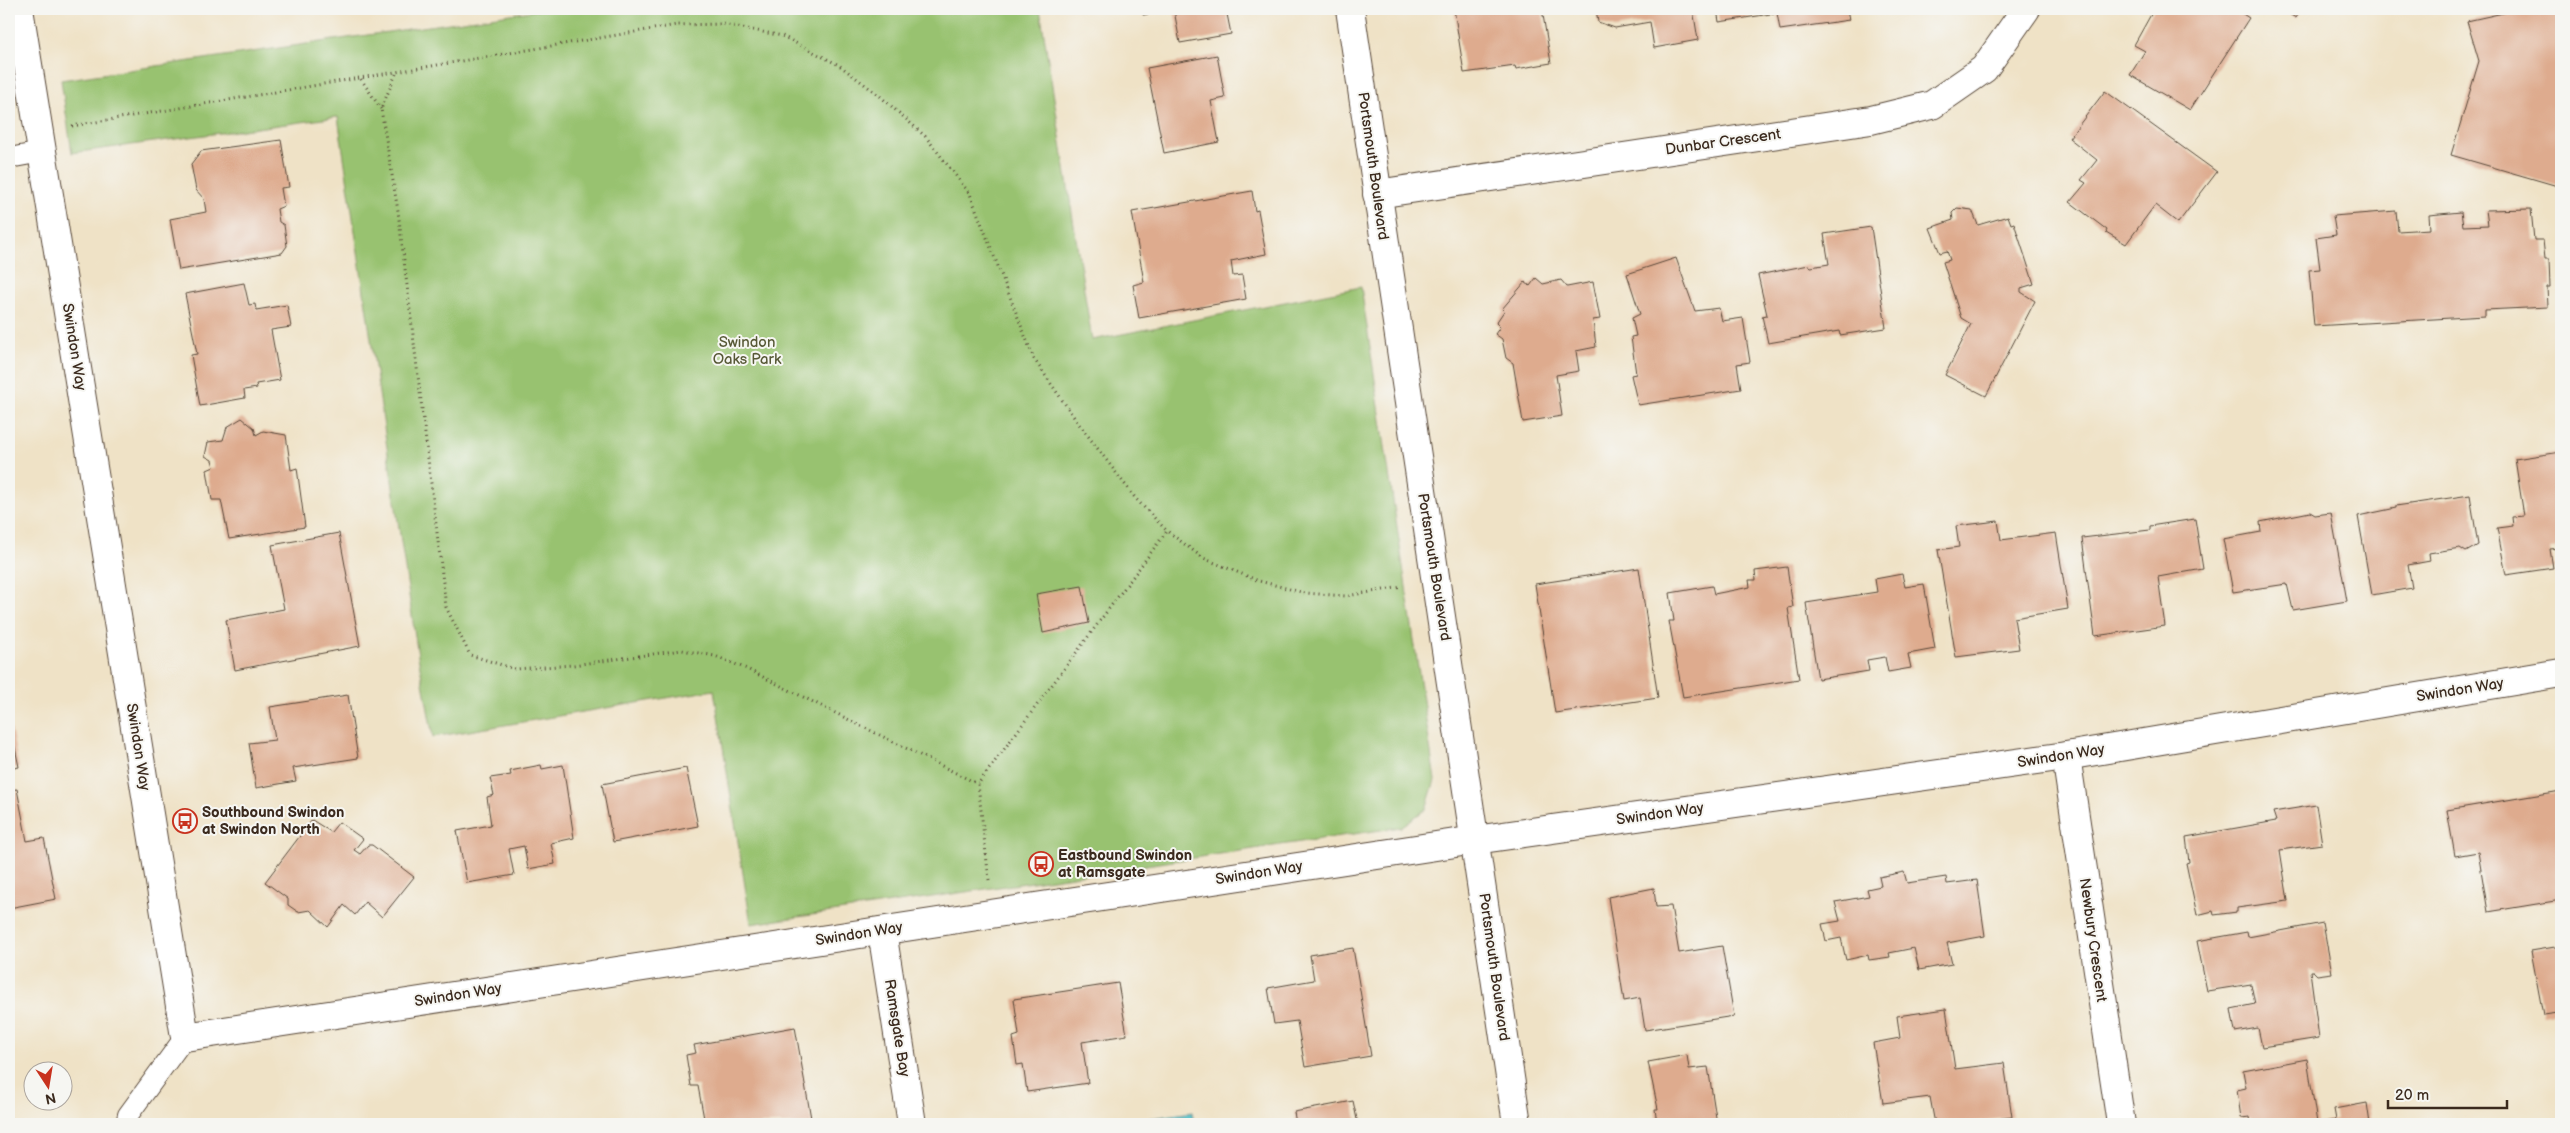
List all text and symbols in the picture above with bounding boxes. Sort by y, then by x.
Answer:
street label: Portsmouth Boulevard [1353,91,1393,241]
street label: Dunbar Crescent [1664,124,1782,160]
street label: Swindon Way [58,302,90,392]
park label: Swindon Oaks Park [713,333,782,369]
street label: Portsmouth Boulevard [1413,492,1455,642]
street label: Swindon Way [2415,674,2505,706]
street label: Swindon Way [122,702,154,792]
street label: Swindon Way [2016,740,2106,772]
street label: Swindon Way [1615,798,1705,830]
place label: Southbound Swindon at Swindon North [202,803,344,839]
bus stop icon: Southbound Swindon at Swindon North [172,808,198,834]
place label: Eastbound Swindon at Ramsgate [1058,846,1192,882]
bus stop icon: Eastbound Swindon at Ramsgate [1028,851,1054,877]
street label: Swindon Way [1214,857,1304,889]
street label: Newbury Crescent [2075,877,2111,1004]
street label: Portsmouth Boulevard [1474,892,1514,1042]
street label: Swindon Way [814,918,904,950]
street label: Ramsgate Bay [880,978,914,1078]
street label: Swindon Way [413,979,503,1011]
north arrow [22,1060,72,1110]
scale bar [2388,1078,2506,1110]
text: 20 m [2395,1086,2429,1105]
text: N [44,1089,58,1108]

